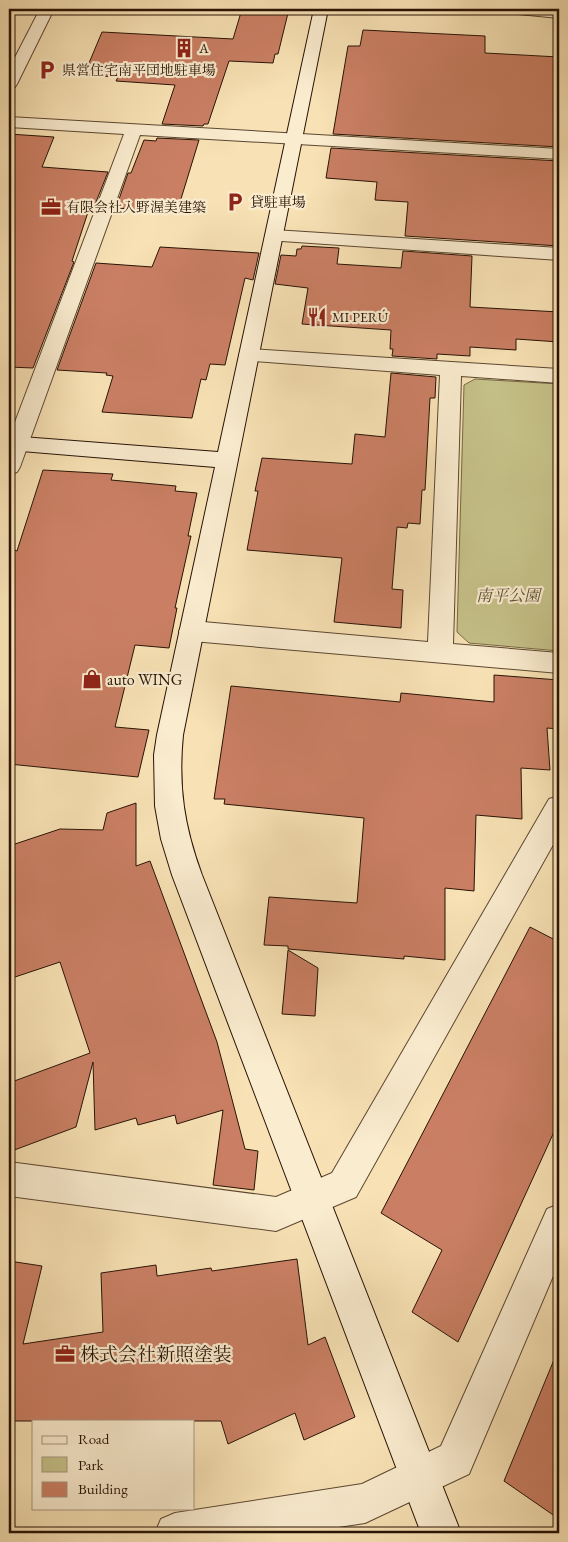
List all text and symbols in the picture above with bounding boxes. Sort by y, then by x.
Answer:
building icon: A [173,37,195,59]
place label: A [198,39,209,57]
parking icon: 県営住宅南平団地駐車場 [36,59,58,81]
place label: 県営住宅南平団地駐車場 [62,61,216,79]
parking icon: 貸駐車場 [224,191,246,213]
place label: 貸駐車場 [250,193,306,211]
office icon: 有限会社入野渥美建築 [40,196,62,218]
place label: 有限会社入野渥美建築 [66,198,206,216]
restaurant icon: MI PERÚ [306,306,328,328]
place label: MI PERÚ [332,308,389,326]
park label: 南平公園 [476,585,543,606]
shop icon: auto WING [81,668,103,690]
place label: auto WING [107,669,183,690]
place label: 株式会社新照塗装 [80,1342,232,1367]
office icon: 株式会社新照塗装 [54,1343,76,1365]
legend [32,1420,195,1510]
text: Road [78,1429,110,1448]
text: Park [78,1455,105,1474]
text: Building [78,1479,128,1498]

